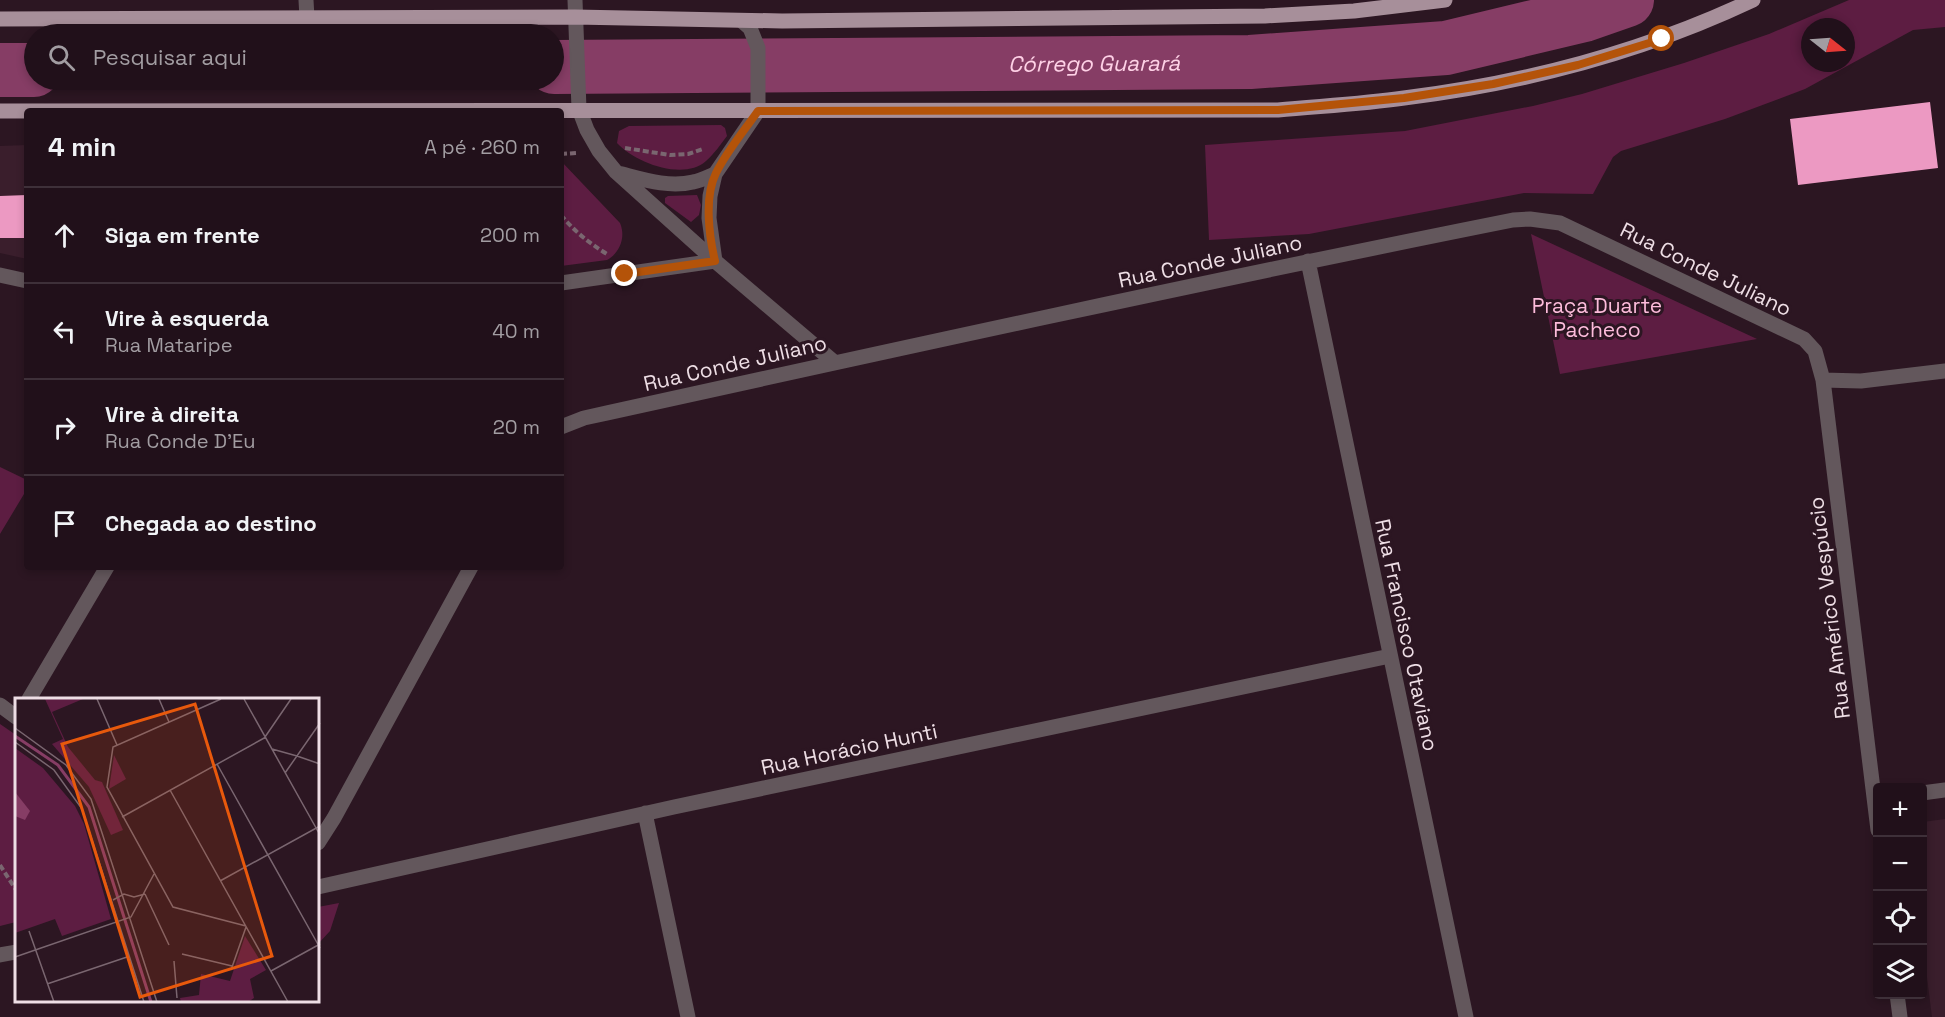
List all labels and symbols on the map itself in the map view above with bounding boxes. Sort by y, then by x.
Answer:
north arrow [1801,18,1855,72]
route start [1648,25,1674,51]
water label: Córrego Guarará [1008,49,1181,78]
street label: Rua Conde Juliano [1616,216,1796,322]
street label: Rua Conde Juliano [1116,228,1304,294]
route end [611,260,637,286]
park label: Praça Duarte Pacheco [1532,292,1662,343]
street label: Rua Conde Juliano [641,329,829,397]
street label: Rua Américo Vespúcio [1802,495,1856,721]
street label: Rua Francisco Otaviano [1369,516,1445,754]
inset map [15,698,320,1002]
street label: Rua Horácio Hunti [758,717,940,781]

